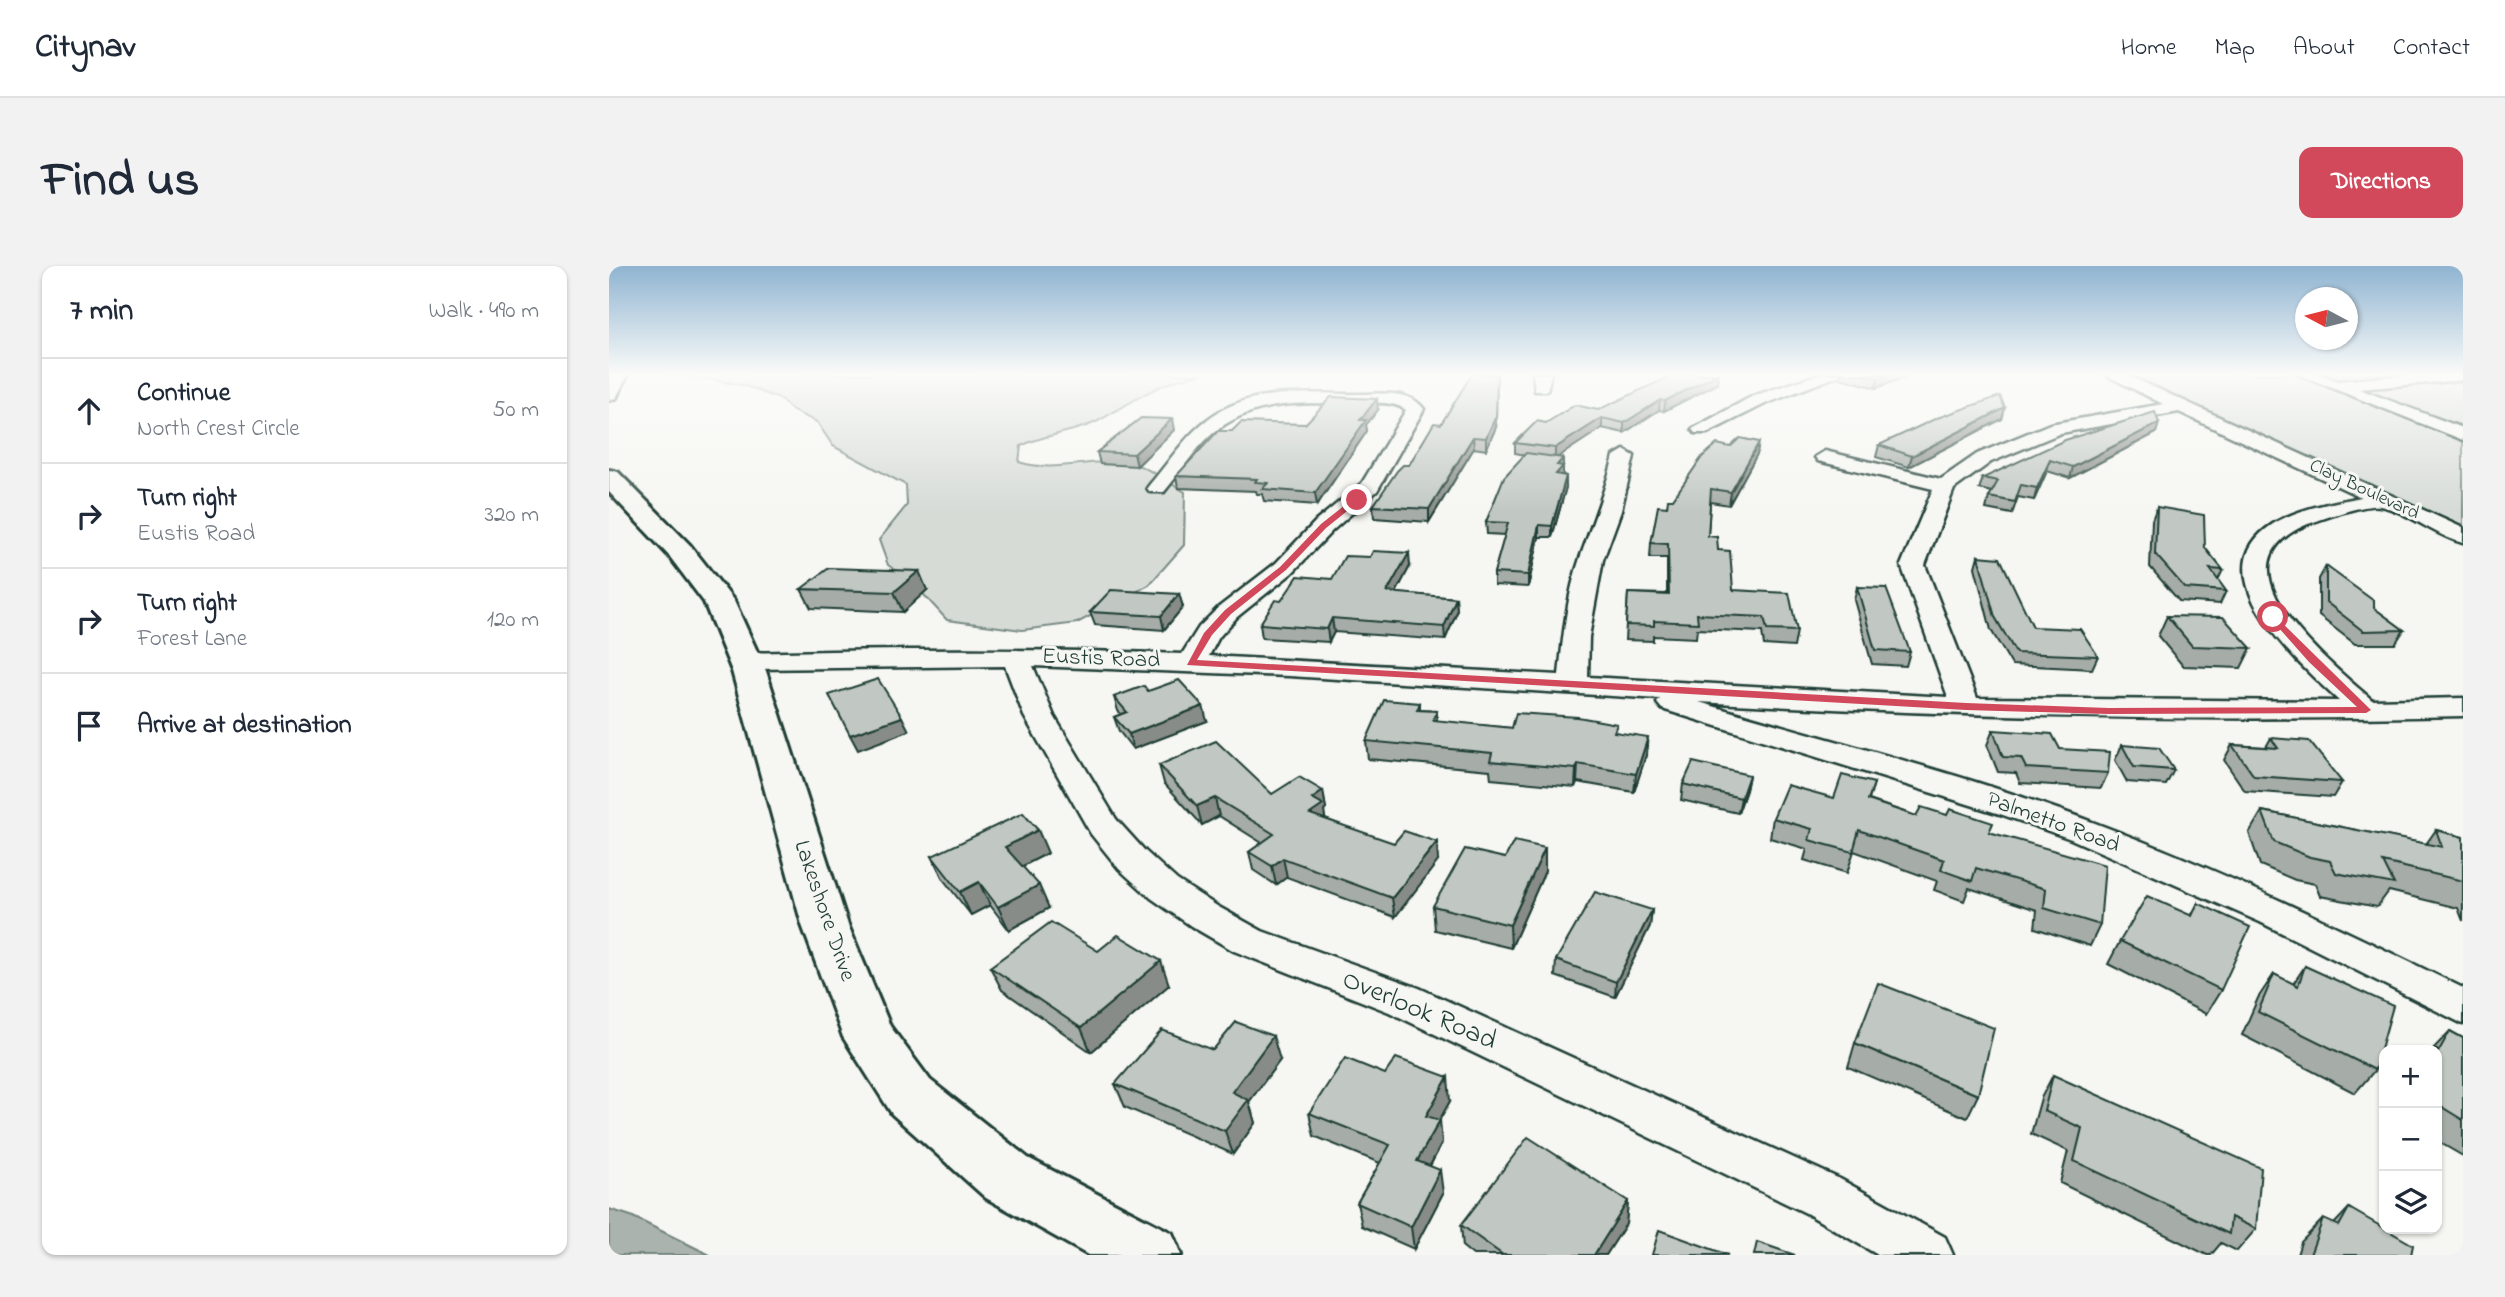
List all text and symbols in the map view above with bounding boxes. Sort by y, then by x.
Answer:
text: Citynav [35,24,135,72]
text: Home [2121,31,2177,66]
text: Map [2215,31,2255,66]
text: About [2293,31,2355,66]
text: Contact [2393,31,2470,66]
text: Find us [42,146,199,218]
button: Directions [2299,147,2463,218]
north arrow [2295,287,2358,350]
text: 7 min [70,290,133,334]
text: Walk · 490 m [428,295,539,328]
text: Continue [137,375,230,413]
icon: ahead [70,392,108,430]
text: 50 m [492,394,539,427]
text: North Crest Circle [137,413,300,446]
street label: Clay Boulevard [2304,453,2424,528]
text: Turn right [137,480,237,518]
route end [1341,484,1372,515]
icon: right [70,497,108,535]
text: 320 m [485,499,539,532]
text: Eustis Road [137,518,255,551]
text: Turn right [137,585,237,623]
route start [2257,601,2288,632]
icon: right [70,602,108,640]
text: 120 m [487,604,539,637]
text: Forest Lane [137,623,247,656]
street label: Eustis Road [1041,640,1161,678]
icon: arrive [70,707,108,745]
text: Arrive at destination [137,707,352,745]
street label: Palmetto Road [1982,784,2124,862]
street label: Lakeshore Drive [784,836,864,987]
street label: Overlook Road [1335,960,1503,1062]
map controls [2379,1045,2442,1234]
button: + [2379,1045,2442,1108]
button: − [2379,1108,2442,1171]
button: layers [2379,1171,2442,1234]

